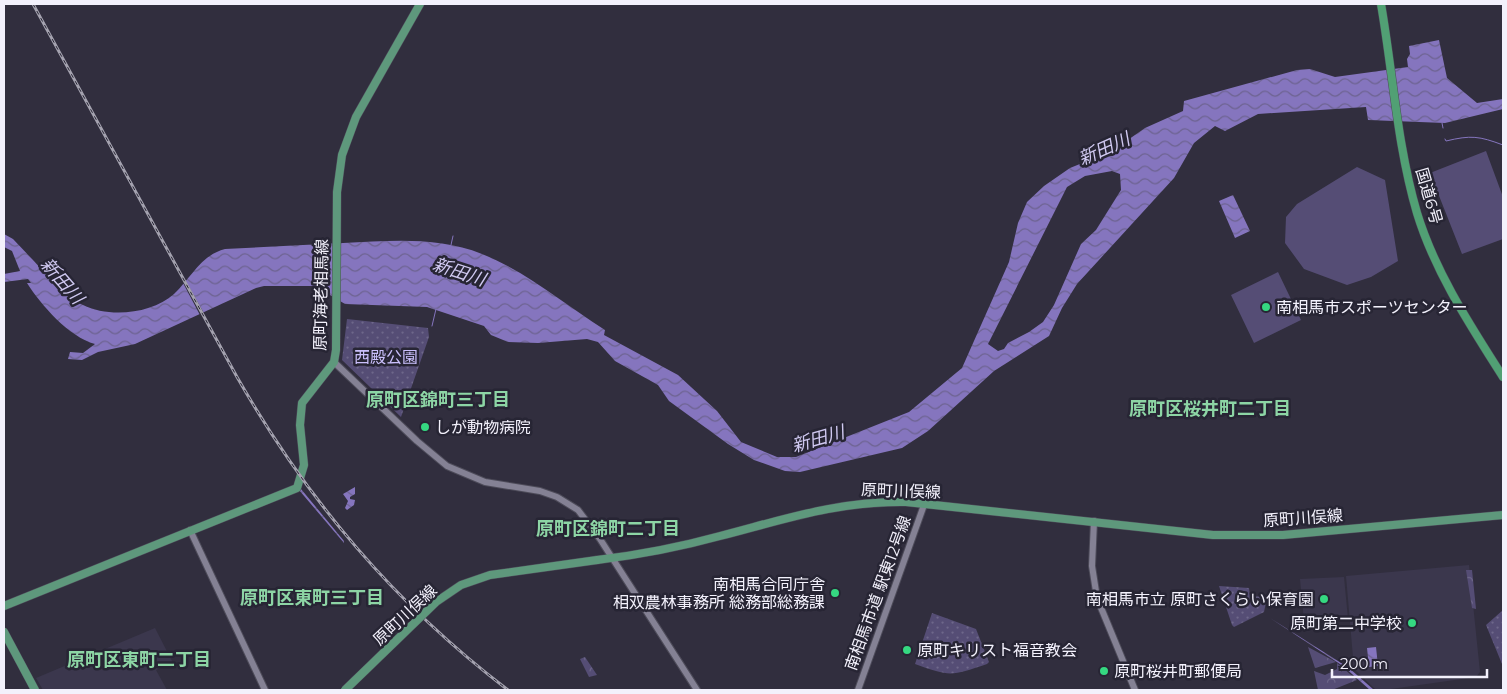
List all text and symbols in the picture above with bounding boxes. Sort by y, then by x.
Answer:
water label: 新田川 [1075,127,1135,170]
street label: 国道6号 [1412,166,1446,226]
street label: 原町海老相馬線 [311,239,331,351]
water label: 新田川 [36,253,89,310]
water label: 新田川 [430,253,490,291]
place label: 南相馬市スポーツセンター [1276,298,1468,317]
marker: 南相馬市スポーツセンター [1260,301,1272,313]
park label: 西殿公園 [354,348,418,367]
district label: 原町区錦町三丁目 [366,389,510,411]
district label: 原町区桜井町二丁目 [1129,398,1291,420]
place label: しが動物病院 [435,418,531,437]
water label: 新田川 [789,420,849,457]
marker: しが動物病院 [419,421,431,433]
street label: 原町川俣線 [861,480,941,502]
street label: 原町川俣線 [1262,506,1344,530]
street label: 南相馬市道 駅東12号線 [841,513,915,673]
district label: 原町区錦町二丁目 [536,518,680,540]
place label: 南相馬合同庁舎 相双農林事務所 総務部総務課 [613,575,825,612]
street label: 原町川俣線 [369,581,441,649]
district label: 原町区東町三丁目 [240,587,384,609]
marker: 南相馬合同庁舎 相双農林事務所 総務部総務課 [829,587,841,599]
place label: 南相馬市立 原町さくらい保育園 [1086,590,1314,609]
marker: 南相馬市立 原町さくらい保育園 [1318,593,1330,605]
place label: 原町第二中学校 [1290,614,1402,633]
marker: 原町第二中学校 [1406,617,1418,629]
place label: 原町キリスト福音教会 [917,641,1077,660]
marker: 原町キリスト福音教会 [901,644,913,656]
scale bar [1332,646,1487,678]
district label: 原町区東町二丁目 [67,649,211,671]
text: 200 m [1340,654,1388,673]
place label: 原町桜井町郵便局 [1114,662,1242,681]
marker: 原町桜井町郵便局 [1098,665,1110,677]

